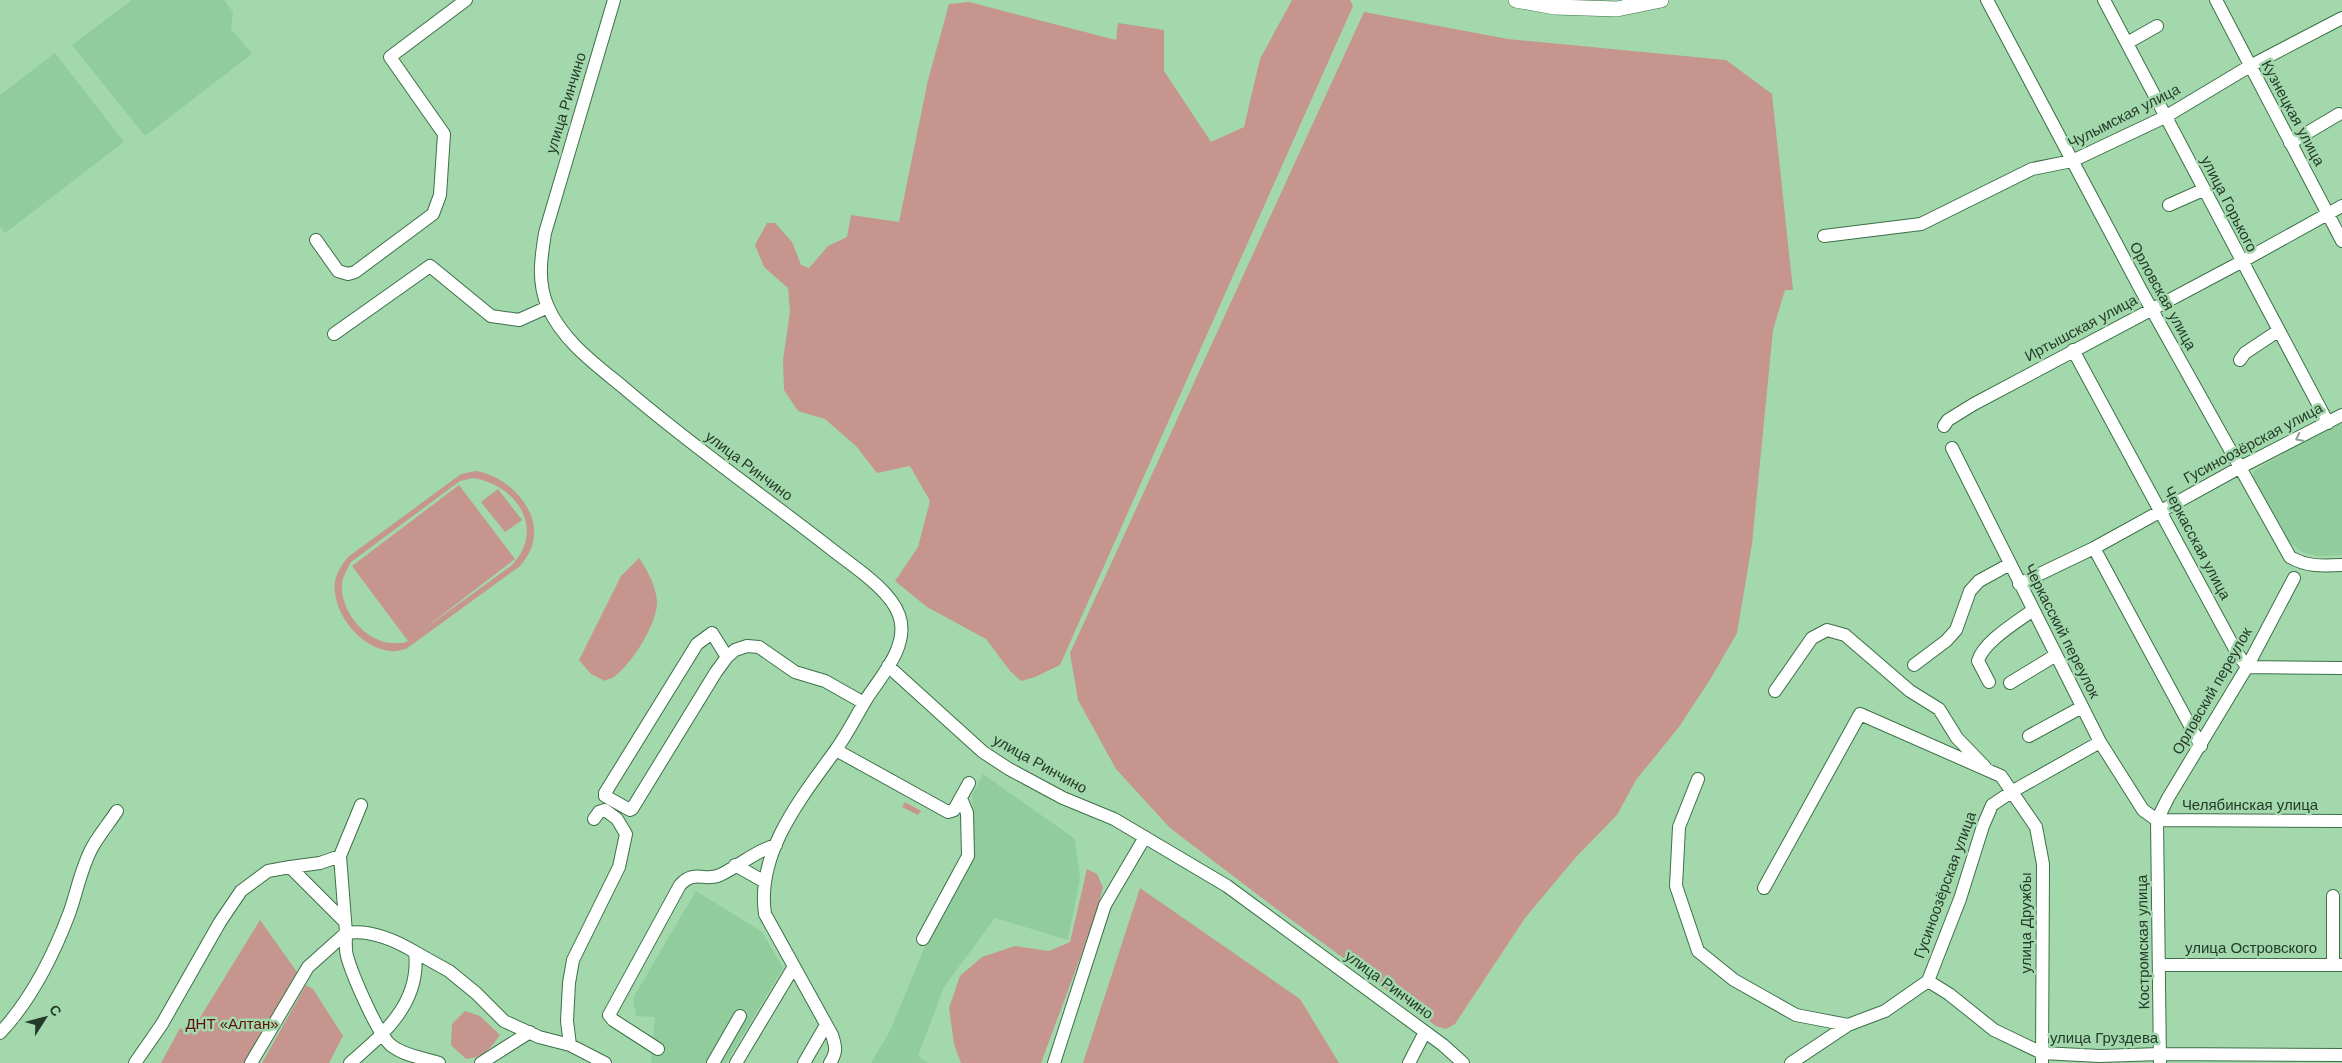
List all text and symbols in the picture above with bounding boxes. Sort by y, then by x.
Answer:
street label: улица Ринчино [542,50,589,155]
street label: Кузнецкая улица [2258,57,2329,169]
street label: Чулымская улица [2065,80,2183,151]
street label: улица Горького [2198,153,2261,255]
street label: Орловская улица [2127,239,2200,353]
street label: Иртышская улица [2022,290,2140,364]
street label: Гусиноозёрская улица [2180,398,2326,486]
street label: улица Ринчино [702,427,796,504]
one-way arrow [2295,432,2304,442]
street label: Черкасская улица [2160,483,2235,603]
street label: Черкасский переулок [2021,561,2104,701]
street label: Орловский переулок [2168,624,2255,757]
street label: улица Ринчино [990,731,1090,796]
street label: Челябинская улица [2182,796,2319,813]
street label: Гусиноозёрская улица [1910,809,1979,961]
street label: улица Дружбы [2017,873,2034,973]
street label: Костромская улица [2133,874,2152,1010]
street label: улица Островского [2185,939,2317,956]
street label: улица Ринчино [1342,947,1437,1022]
north arrow [20,993,70,1043]
text: С [46,1002,65,1019]
park label: ДНТ «Алтан» [185,1015,279,1032]
street label: улица Груздева [2050,1029,2159,1046]

